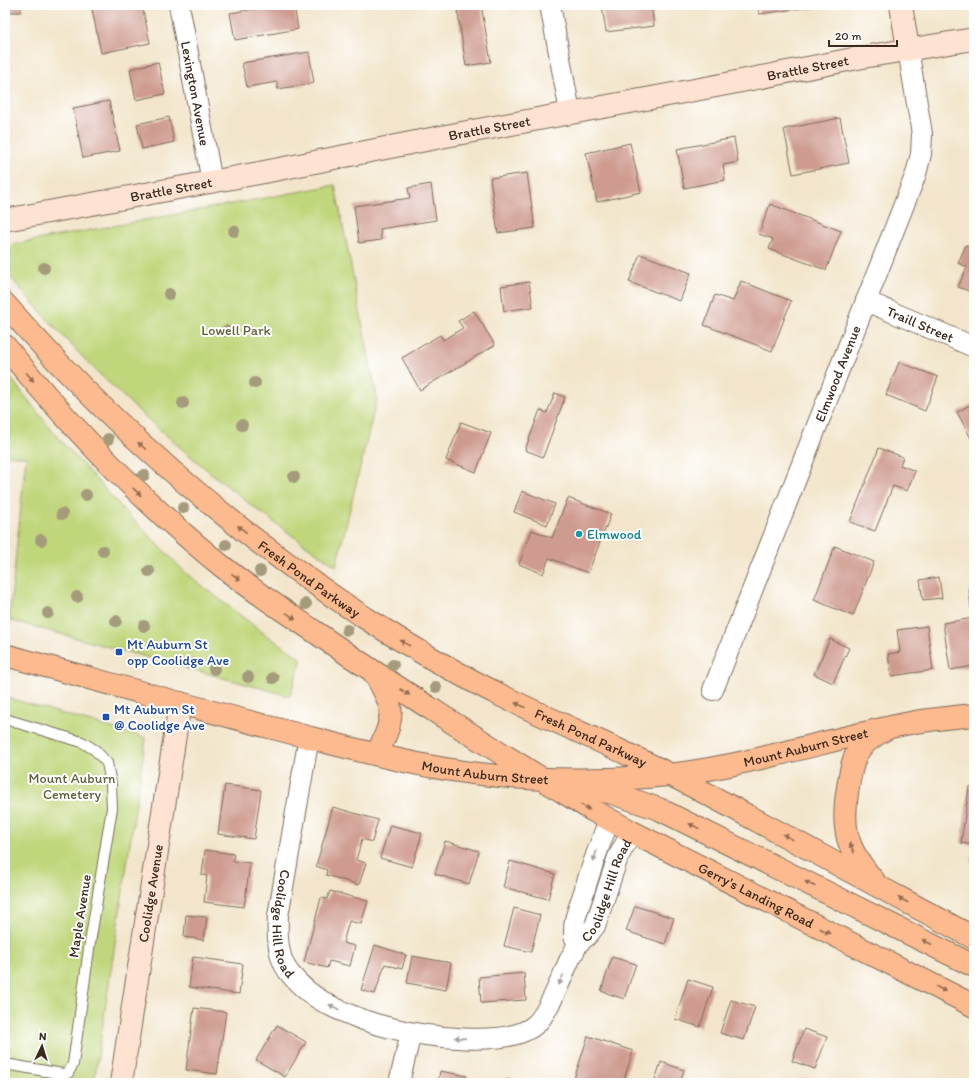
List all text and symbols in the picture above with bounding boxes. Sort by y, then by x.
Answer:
scale bar [829,22,897,48]
text: 20 m [835,29,862,43]
street label: Lexington Avenue [177,40,214,148]
street label: Brattle Street [765,52,850,84]
street label: Brattle Street [447,112,532,144]
street label: Brattle Street [129,173,214,205]
street label: Traill Street [884,302,956,346]
park label: Lowell Park [201,322,271,339]
street label: Elmwood Avenue [811,323,864,424]
one-way arrow [25,371,34,382]
one-way arrow [137,441,147,450]
one-way arrow [132,487,142,497]
one-way arrow [236,525,247,533]
place label: Elmwood [587,526,642,543]
marker: Elmwood [574,529,584,539]
street label: Fresh Pond Parkway [255,536,364,621]
one-way arrow [230,573,241,581]
one-way arrow [286,612,296,620]
place label: Mt Auburn St opp Coolidge Ave [127,636,229,669]
one-way arrow [399,640,411,647]
marker: Mt Auburn St opp Coolidge Ave [114,647,124,657]
one-way arrow [399,688,411,695]
place label: Mt Auburn St @ Coolidge Ave [114,701,205,734]
one-way arrow [514,702,526,708]
street label: Fresh Pond Parkway [532,704,650,771]
marker: Mt Auburn St @ Coolidge Ave [101,712,111,722]
street label: Mount Auburn Street [742,724,870,770]
street label: Mount Auburn Street [420,756,549,788]
park label: Mount Auburn Cemetery [29,770,116,803]
one-way arrow [580,803,591,810]
one-way arrow [688,823,700,829]
one-way arrow [782,834,794,841]
street label: Coolidge Hill Road [578,835,635,946]
one-way arrow [848,842,855,854]
street label: Coolidge Avenue [134,843,167,944]
one-way arrow [592,851,598,863]
street label: Gerry's Landing Road [695,859,817,932]
street label: Coolidge Hill Road [269,868,299,982]
street label: Maple Avenue [65,873,95,959]
one-way arrow [805,881,816,887]
one-way arrow [897,896,908,903]
one-way arrow [819,927,831,934]
one-way arrow [921,939,932,945]
one-way arrow [558,974,564,985]
one-way arrow [935,986,947,993]
one-way arrow [328,1004,340,1011]
north arrow [22,1026,62,1066]
text: N [38,1030,47,1043]
one-way arrow [454,1034,466,1041]

